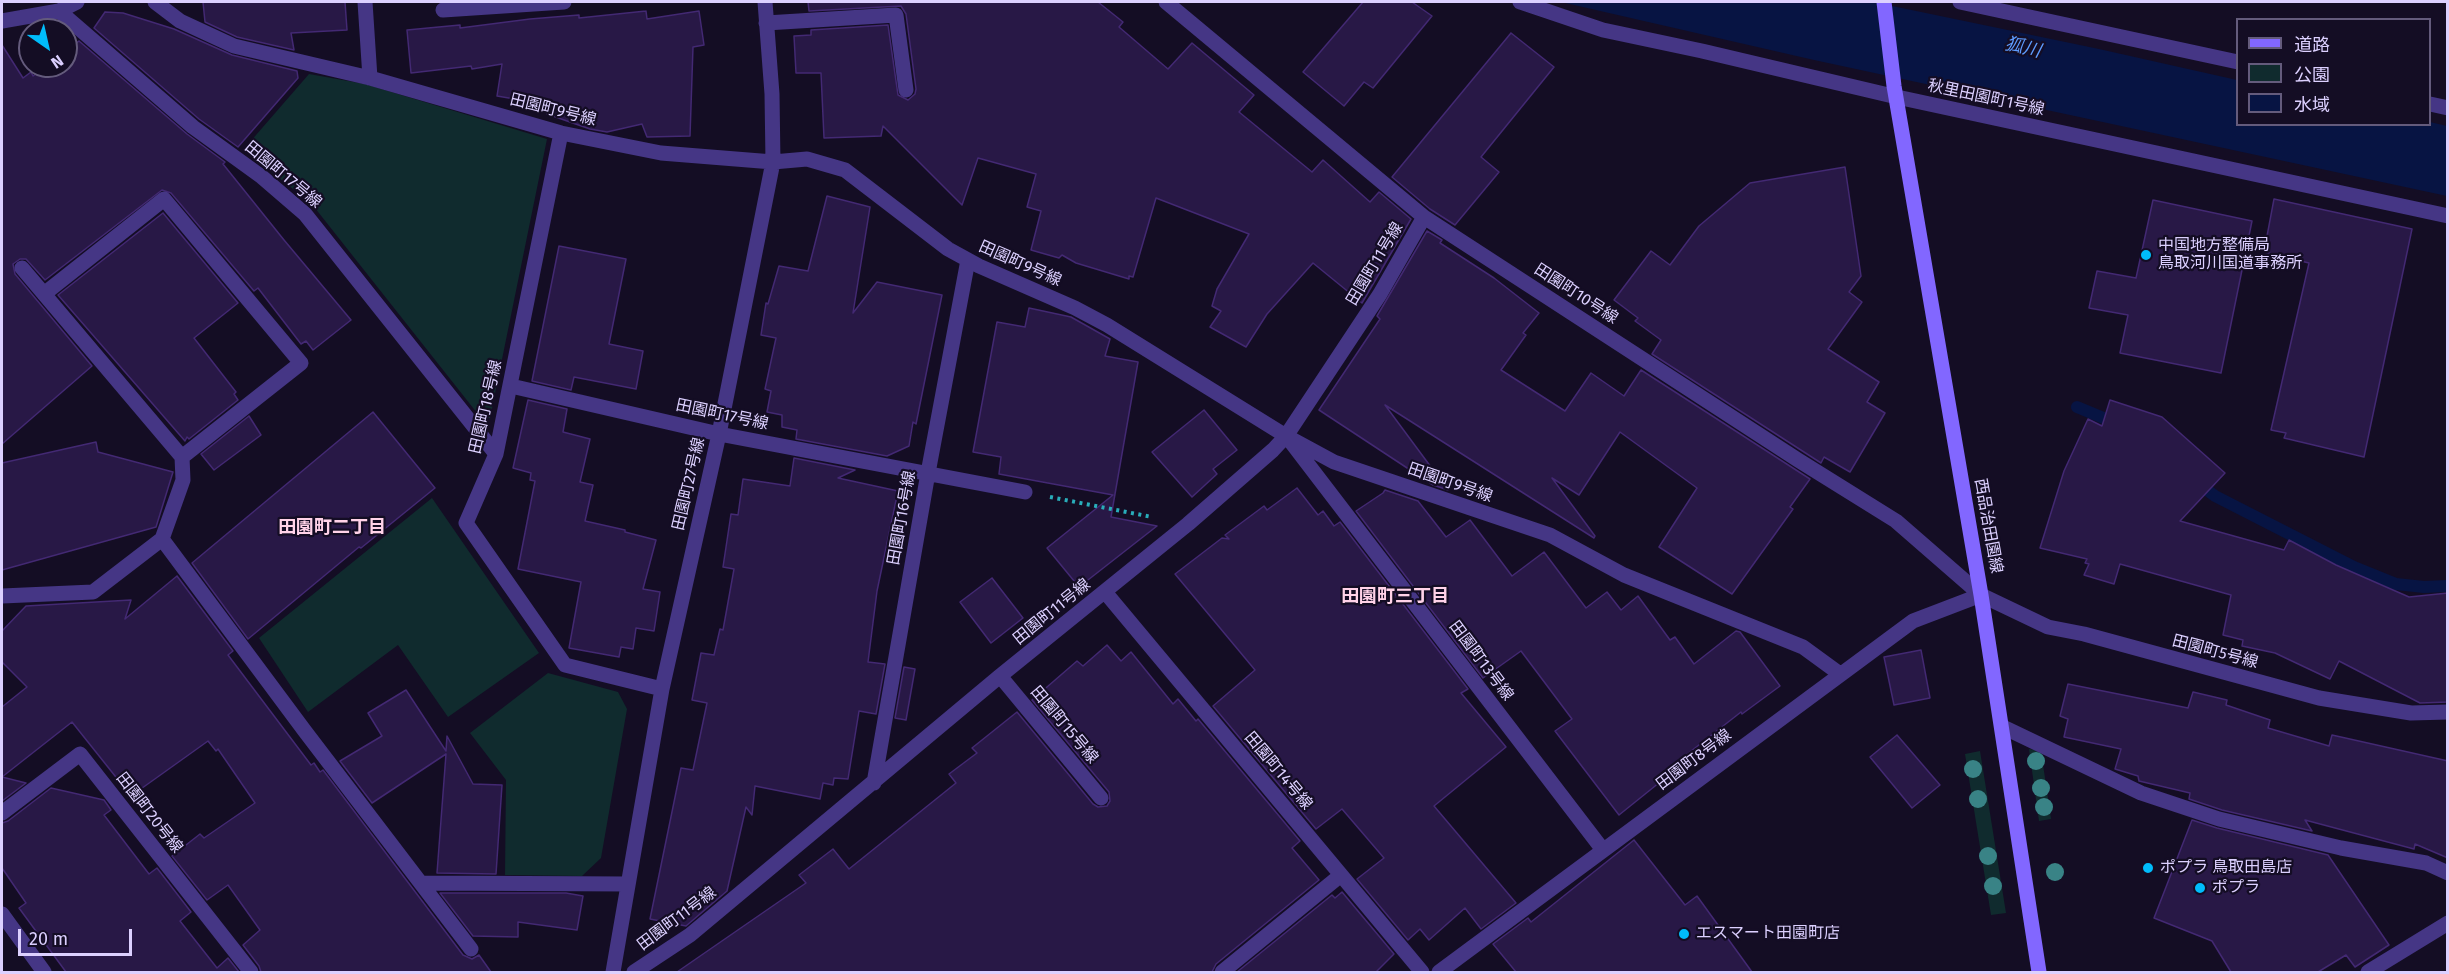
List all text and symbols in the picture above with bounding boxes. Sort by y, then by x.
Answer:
north arrow [18,18,78,78]
legend [2236,18,2431,126]
water label: 狐川 [2003,33,2043,63]
text: 道路 [2294,34,2330,56]
text: N [48,51,67,73]
text: 公園 [2294,64,2330,86]
street label: 秋里田園町1号線 [1926,76,2046,120]
street label: 田園町9号線 [508,90,598,130]
text: 水域 [2294,94,2330,116]
street label: 田園町17号線 [241,137,325,213]
street label: 田園町11号線 [1343,219,1407,309]
place label: 中国地方整備局 鳥取河川国道事務所 [2158,236,2302,274]
street label: 田園町9号線 [976,237,1064,291]
marker: 中国地方整備局 鳥取河川国道事務所 [2139,248,2153,262]
street label: 田園町10号線 [1531,260,1621,328]
street label: 田園町18号線 [466,358,506,456]
street label: 田園町17号線 [674,396,770,434]
street label: 田園町27号線 [669,436,709,532]
street label: 田園町9号線 [1405,460,1495,506]
street label: 田園町16号線 [884,469,920,567]
street label: 西品治田園線 [1970,477,2006,575]
district label: 田園町二丁目 [278,517,386,539]
street label: 田園町11号線 [1010,575,1094,649]
district label: 田園町三丁目 [1341,586,1449,608]
street label: 田園町13号線 [1445,617,1517,705]
street label: 田園町5号線 [2170,631,2260,673]
street label: 田園町15号線 [1026,682,1102,768]
street label: 田園町8号線 [1653,726,1735,794]
street label: 田園町14号線 [1240,728,1316,814]
street label: 田園町20号線 [112,769,186,857]
place label: ポプラ 鳥取田島店 [2160,858,2292,878]
marker: ポプラ 鳥取田島店 [2141,861,2155,875]
place label: ポプラ [2212,878,2260,898]
marker: ポプラ [2193,881,2207,895]
street label: 田園町11号線 [634,883,720,955]
scale bar [21,917,135,955]
place label: エスマート田園町店 [1696,924,1840,944]
marker: エスマート田園町店 [1677,927,1691,941]
text: 20 m [29,928,68,950]

